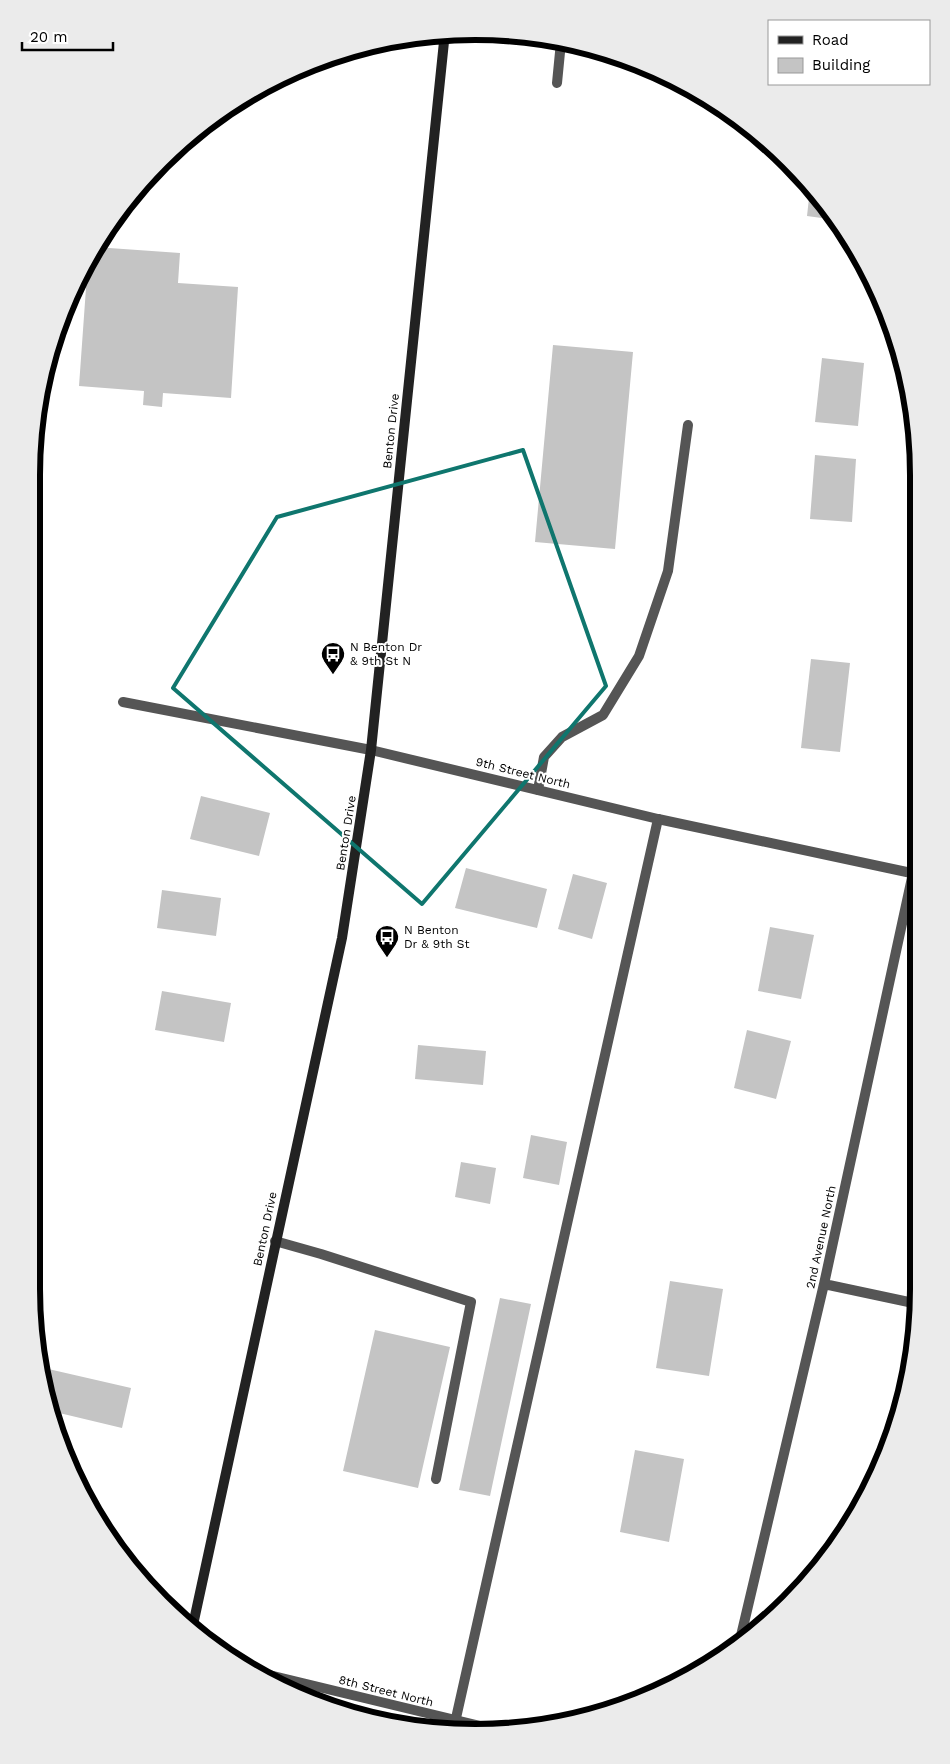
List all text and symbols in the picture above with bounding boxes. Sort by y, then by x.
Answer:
scale bar [22,20,114,52]
legend [768,20,930,85]
text: 20 m [30,28,68,46]
text: Road [812,31,849,49]
text: Building [812,56,870,74]
street label: Benton Drive [380,393,402,469]
place label: N Benton Dr & 9th St N [350,640,422,668]
bus stop icon: N Benton Dr & 9th St N [320,641,346,675]
street label: 9th Street North [474,754,572,792]
street label: Benton Drive [333,794,359,871]
place label: N Benton Dr & 9th St [404,923,470,951]
bus stop icon: N Benton Dr & 9th St [374,924,400,958]
street label: 2nd Avenue North [803,1184,839,1290]
street label: Benton Drive [250,1190,280,1267]
street label: 8th Street North [337,1672,435,1710]

